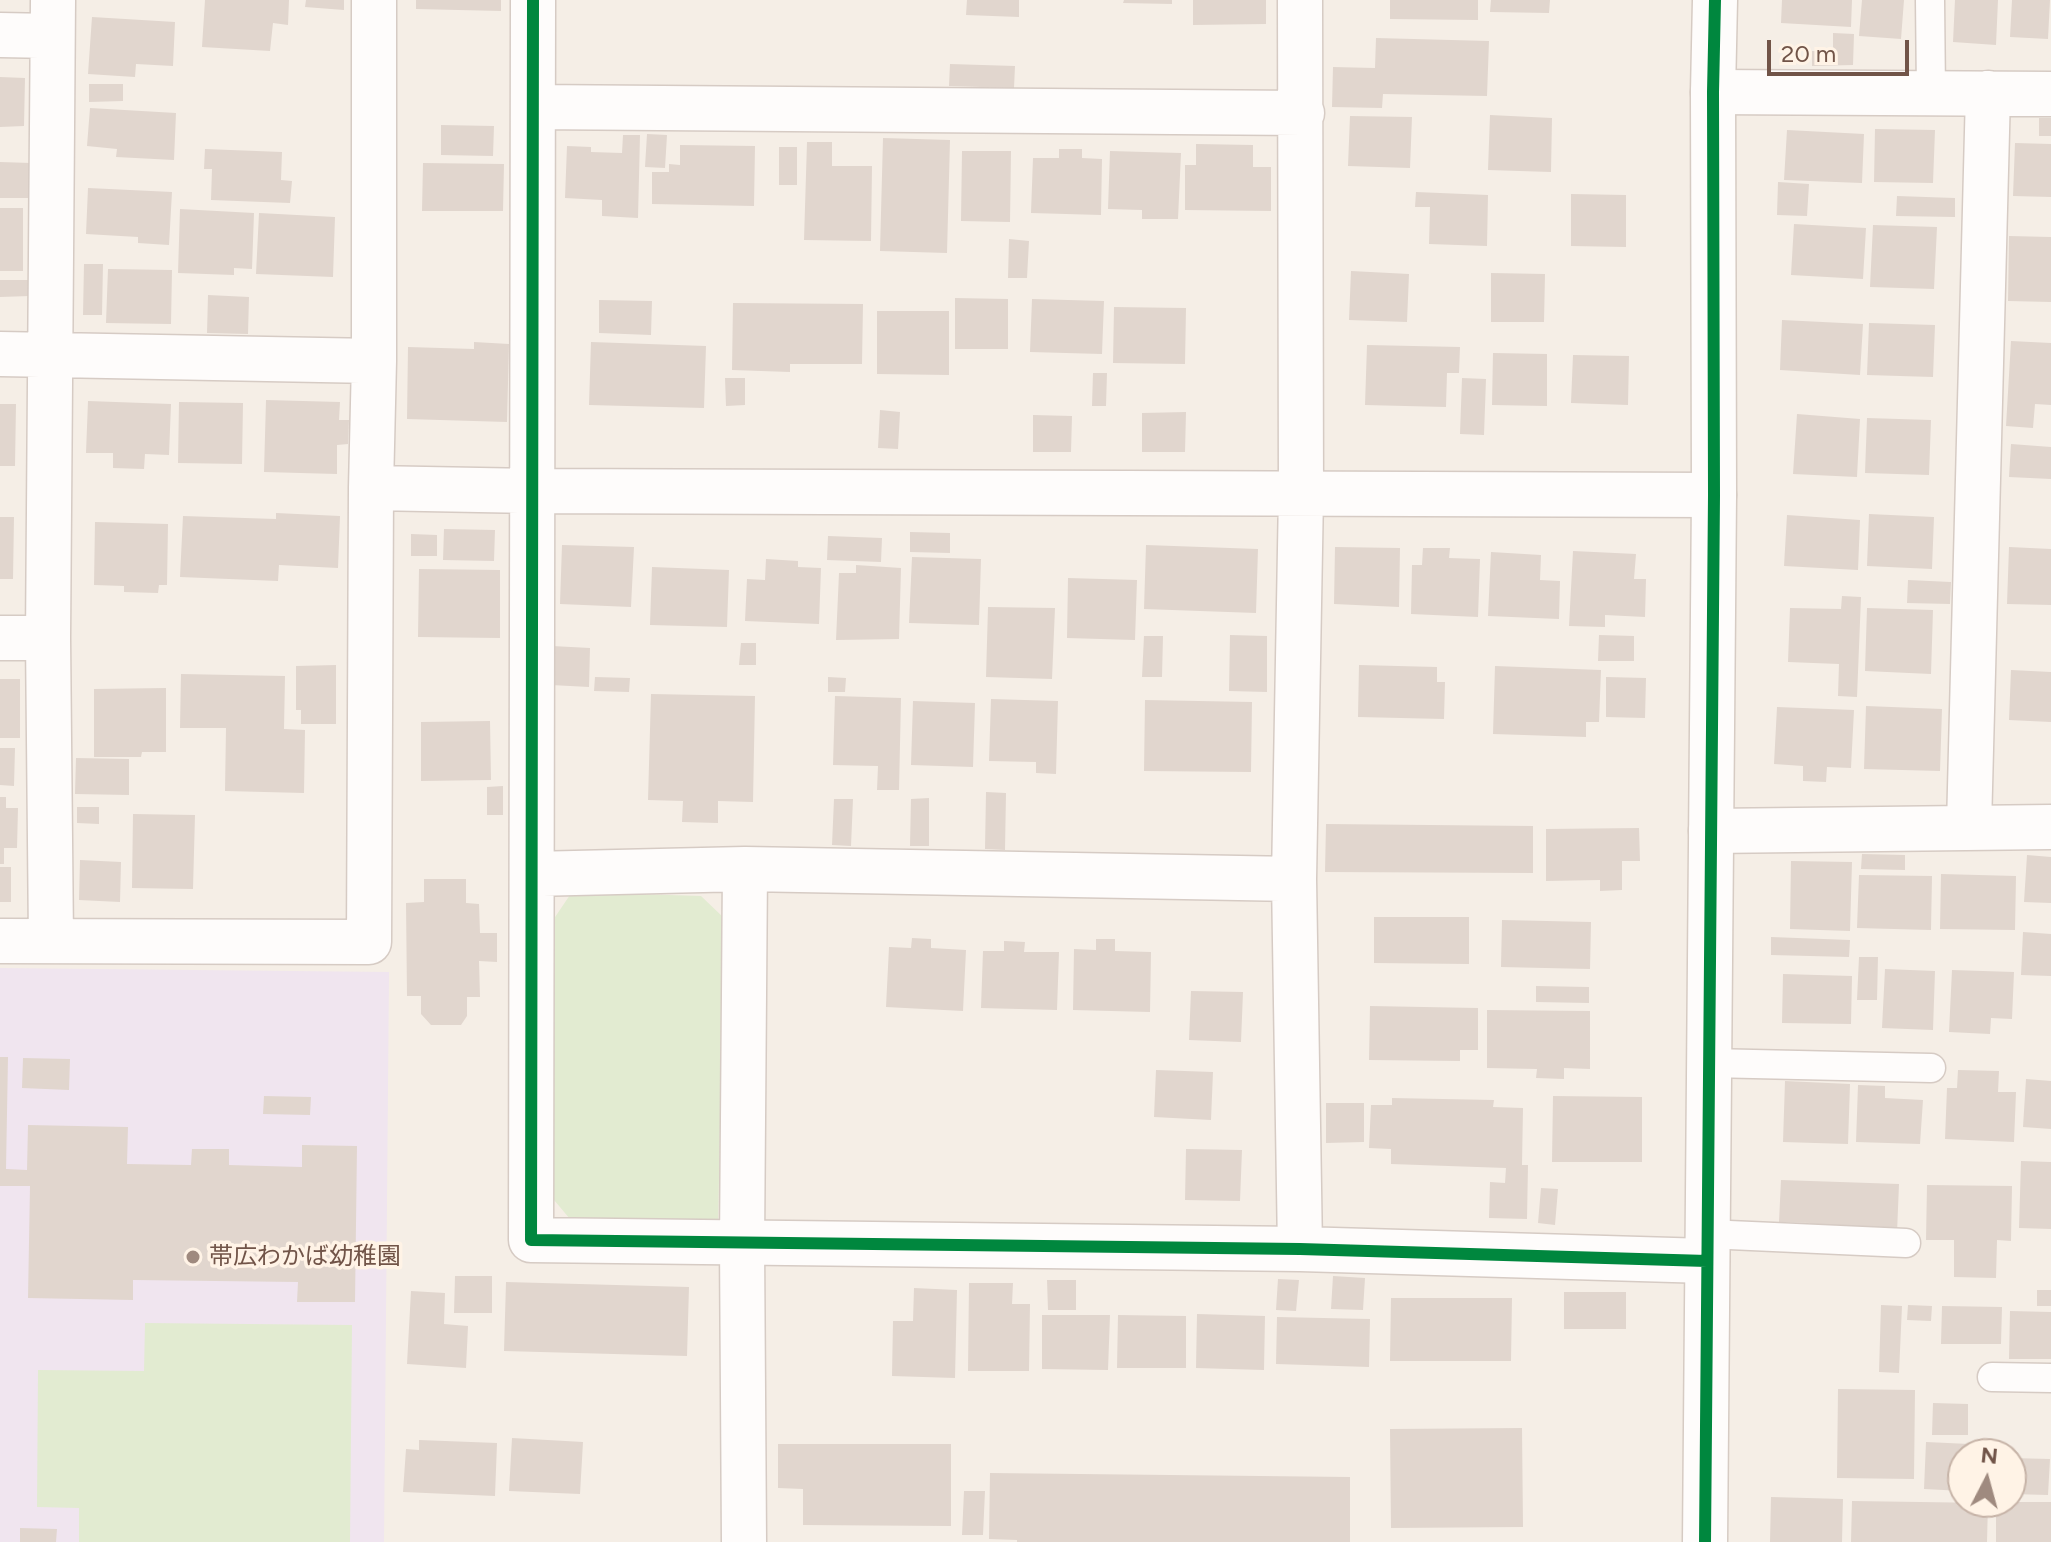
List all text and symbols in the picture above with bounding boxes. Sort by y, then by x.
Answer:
scale bar [1771,24,1913,74]
text: 20 m [1781,39,1836,68]
place label: 帯広わかば幼稚園 [209,1243,401,1271]
marker: 帯広わかば幼稚園 [184,1248,202,1266]
north arrow [1947,1438,2027,1518]
text: N [1979,1441,1999,1470]

